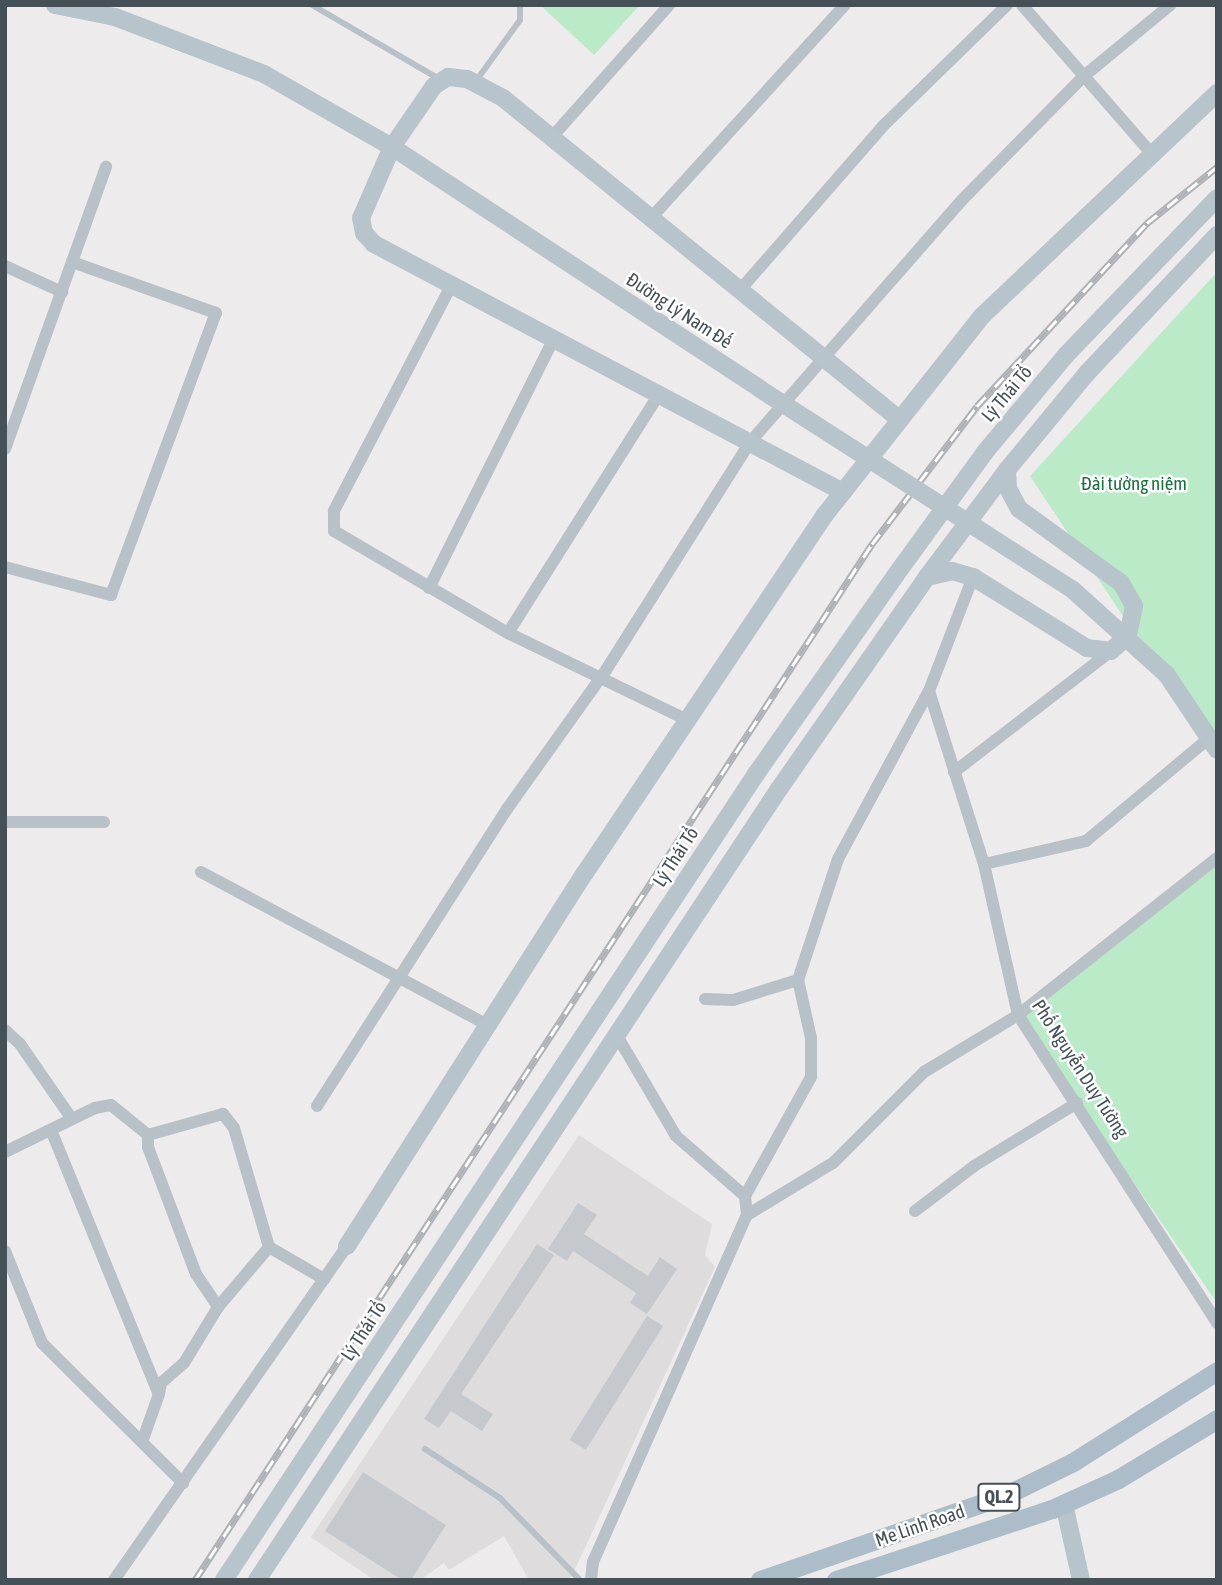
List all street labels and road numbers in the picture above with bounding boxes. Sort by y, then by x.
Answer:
street label: Đường Lý Nam Đế [622,268,736,354]
street label: Lý Thái Tổ [977,361,1037,427]
street label: Lý Thái Tổ [648,823,704,891]
street label: Phố Nguyễn Duy Tường [1027,996,1133,1142]
street label: Lý Thái Tổ [336,1297,392,1365]
road number: QL.2 [976,1482,1022,1512]
street label: Me Linh Road [872,1500,968,1552]

